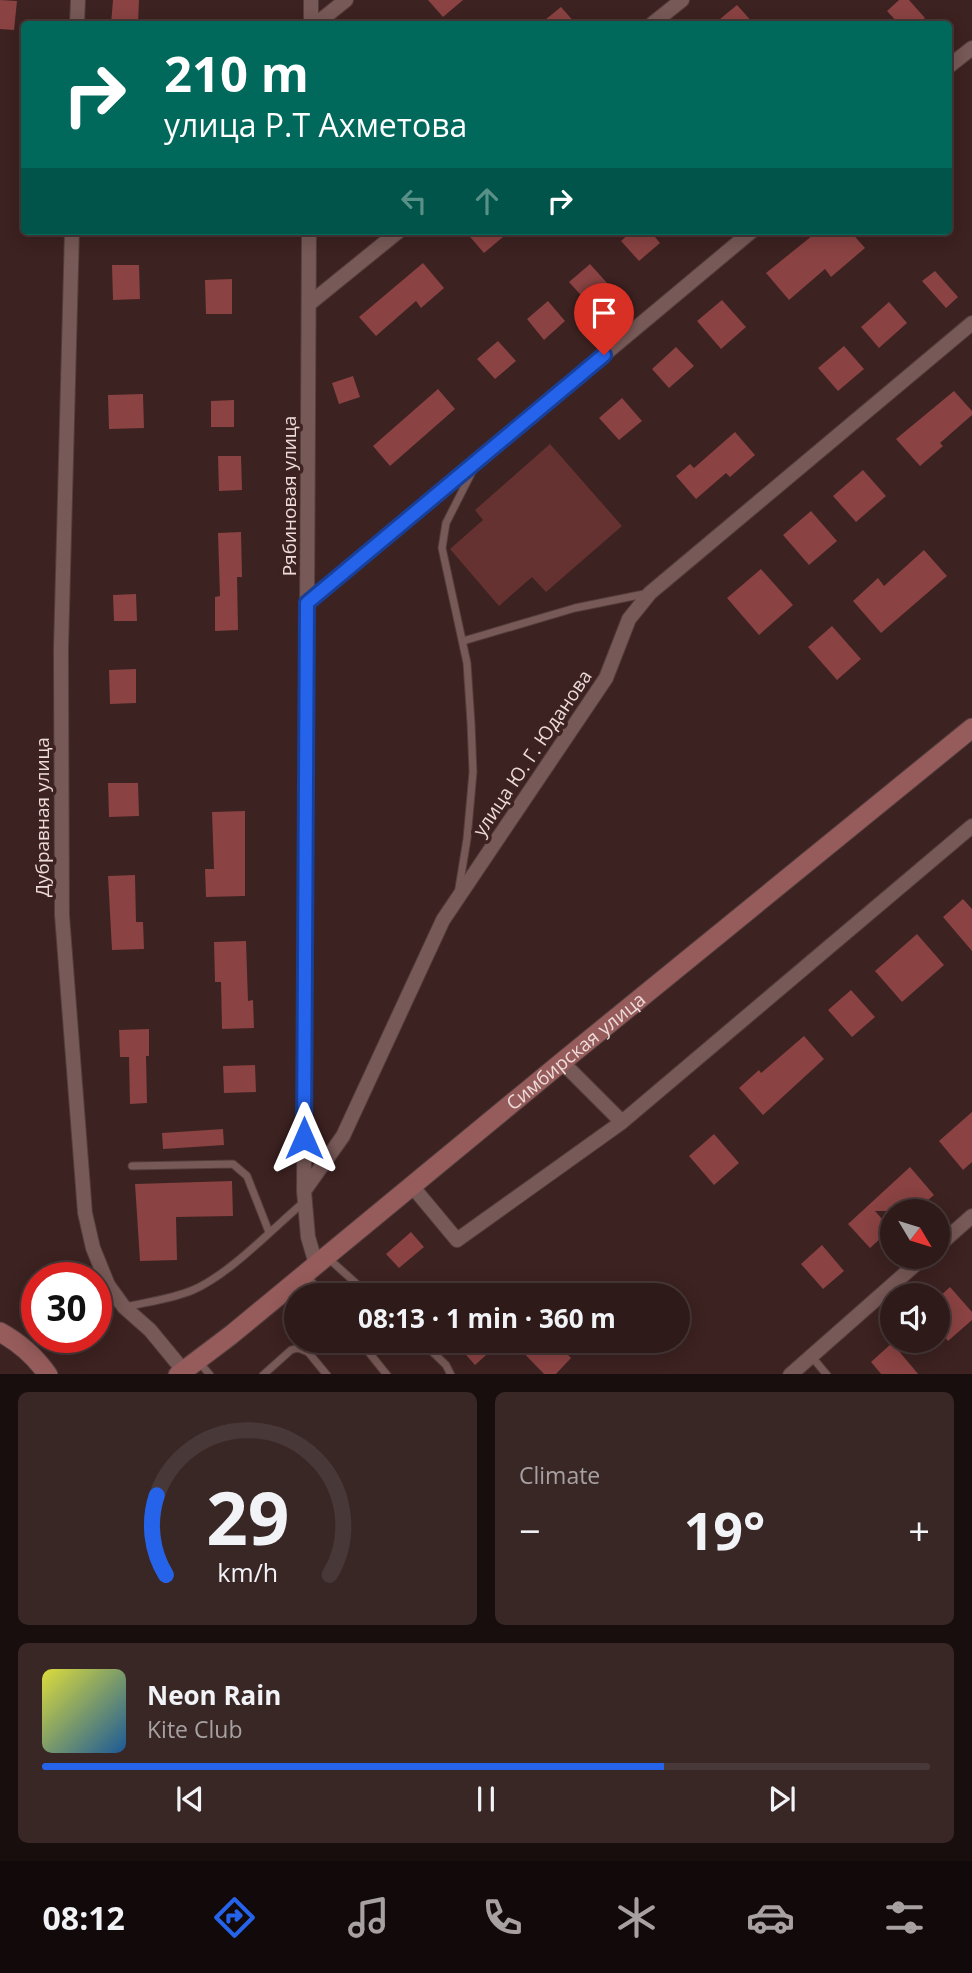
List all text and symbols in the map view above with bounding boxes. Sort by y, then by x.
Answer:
text: 210 m [164,40,309,106]
icon: right [49,49,140,140]
text: улица Р.Т Ахметова [164,103,467,146]
icon: left [395,182,433,220]
icon: ahead [468,182,506,220]
icon: right [541,182,579,220]
pin [574,283,634,355]
icon: arrive [585,294,623,332]
street label: Рябиновая улица [276,416,302,576]
street label: улица Ю. Г. Юданова [466,665,598,841]
street label: Дубравная улица [29,737,55,897]
street label: Симбирская улица [501,986,651,1116]
position arrow [267,1101,341,1175]
north arrow [880,1199,950,1269]
map controls [880,1199,950,1353]
speed limit sign: 30 [21,1262,112,1353]
button: sound [880,1283,950,1353]
text: 08:13 · 1 min · 360 m [358,1300,616,1336]
text: Climate [519,1459,600,1491]
text: 29 [206,1467,289,1566]
text: 19° [684,1494,765,1565]
text: − [519,1504,541,1556]
text: + [908,1504,930,1556]
text: km/h [217,1554,278,1588]
text: Neon Rain [147,1677,281,1713]
text: Kite Club [147,1713,242,1745]
icon: previous [171,1780,209,1818]
icon: pause [467,1780,505,1818]
icon: next [763,1780,801,1818]
icon: directions [210,1893,259,1942]
icon: music [344,1893,393,1942]
icon: phone [478,1893,527,1942]
icon: climate [612,1893,661,1942]
icon: car [746,1893,795,1942]
icon: filters [880,1893,929,1942]
text: 08:12 [43,1896,125,1939]

